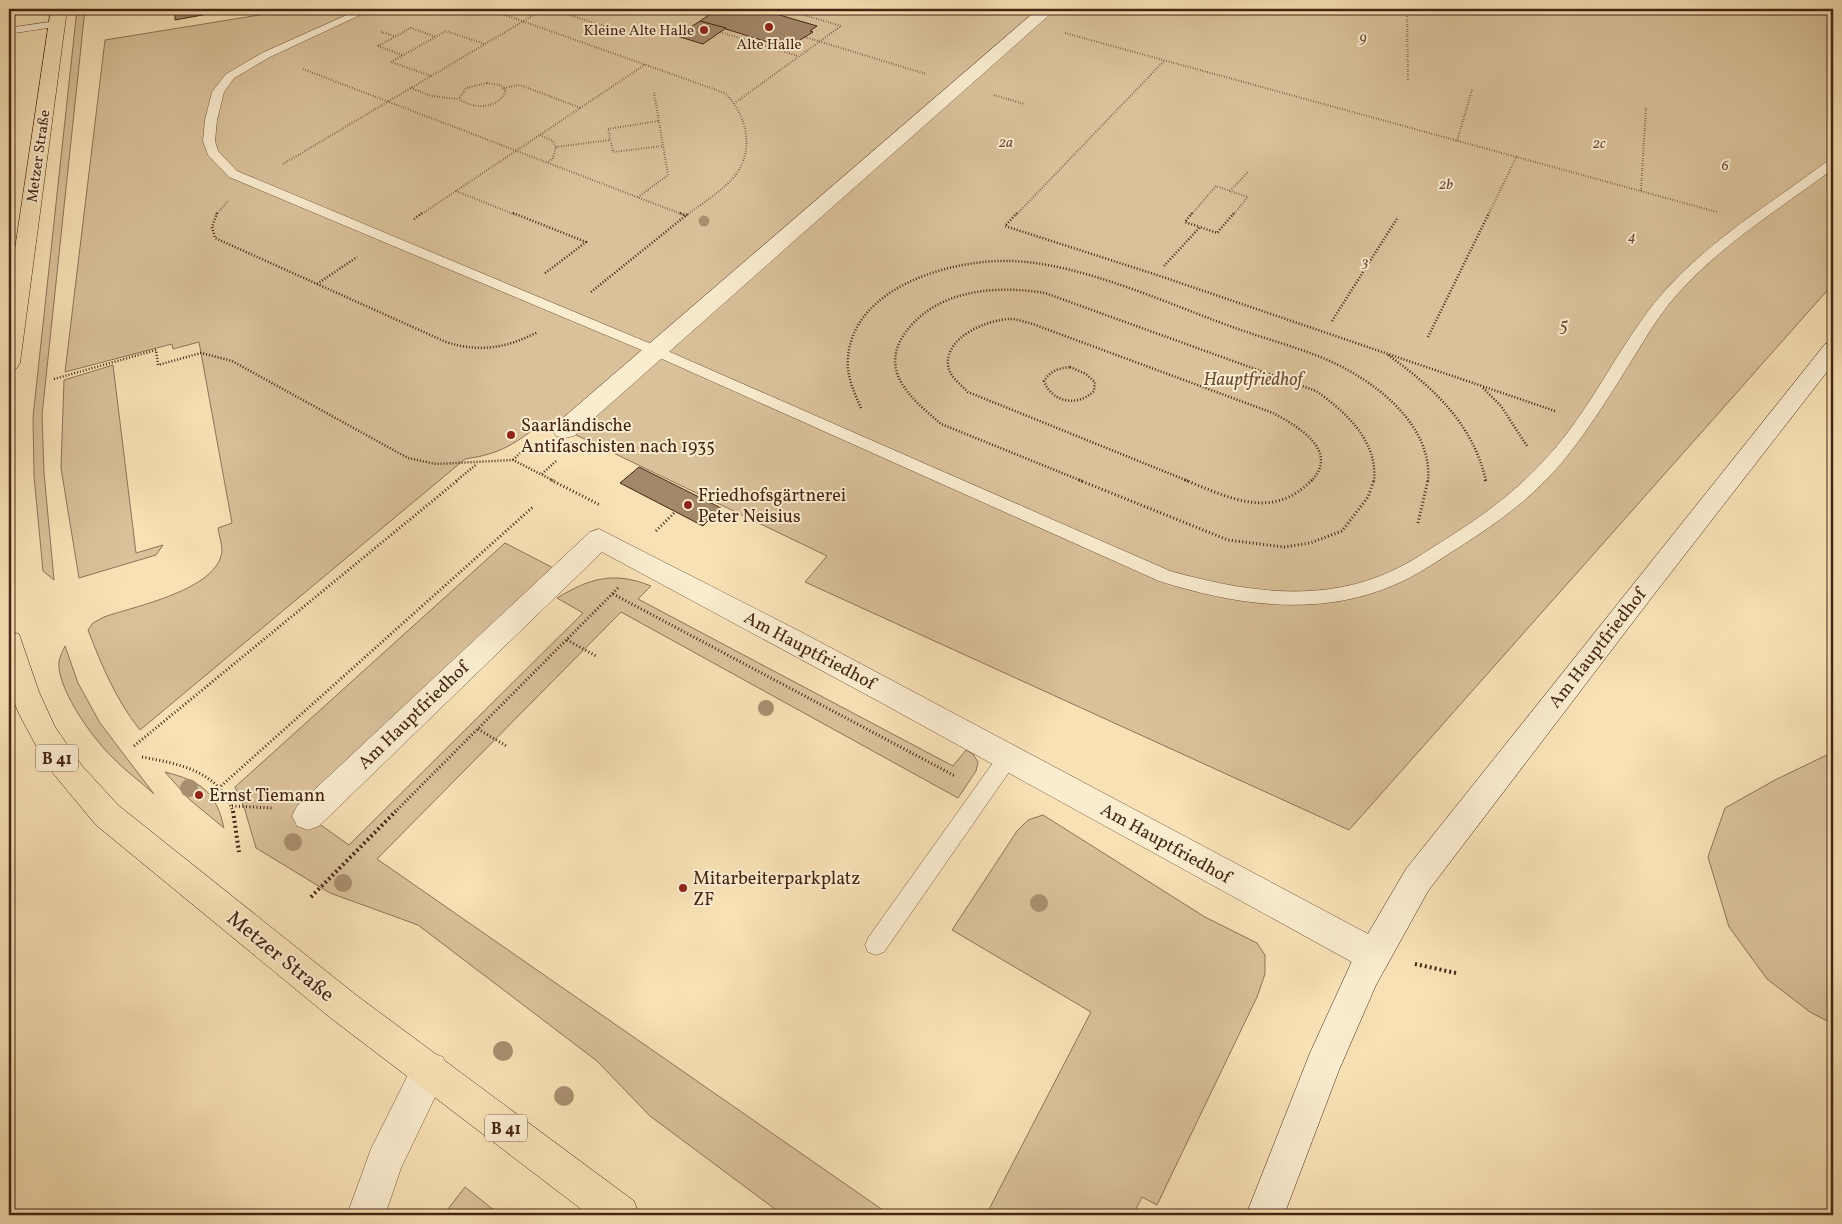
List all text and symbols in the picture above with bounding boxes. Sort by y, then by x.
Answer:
place label: Kleine Alte Halle [584,21,694,42]
marker: Alte Halle [763,21,775,33]
marker: Kleine Alte Halle [698,24,710,36]
park label: 9 [1359,28,1367,49]
place label: Alte Halle [736,35,802,56]
street label: Metzer Straße [23,109,56,204]
park label: 2a [999,133,1013,154]
park label: 2c [1593,134,1606,155]
park label: 6 [1721,156,1729,177]
park label: 2b [1439,175,1453,196]
park label: 4 [1628,227,1636,248]
park label: 3 [1360,252,1369,273]
park label: 5 [1559,314,1568,339]
park label: Hauptfriedhof [1203,368,1306,393]
place label: Saarländische Antifaschisten nach 1935 [521,414,715,460]
marker: Saarländische Antifaschisten nach 1935 [505,429,517,441]
place label: Friedhofsgärtnerei Peter Neisius [698,484,846,530]
marker: Friedhofsgärtnerei Peter Neisius [682,499,694,511]
street label: Am Hauptfriedhof [1543,582,1654,714]
street label: Am Hauptfriedhof [739,606,881,697]
street label: Am Hauptfriedhof [353,655,476,776]
road number: B 41 [36,744,78,771]
place label: Ernst Tiemann [209,784,325,809]
marker: Ernst Tiemann [193,789,205,801]
street label: Am Hauptfriedhof [1095,798,1237,891]
place label: Mitarbeiterparkplatz ZF [693,867,860,913]
marker: Mitarbeiterparkplatz ZF [677,882,689,894]
street label: Metzer Straße [220,905,340,1010]
road number: B 41 [485,1114,527,1142]

